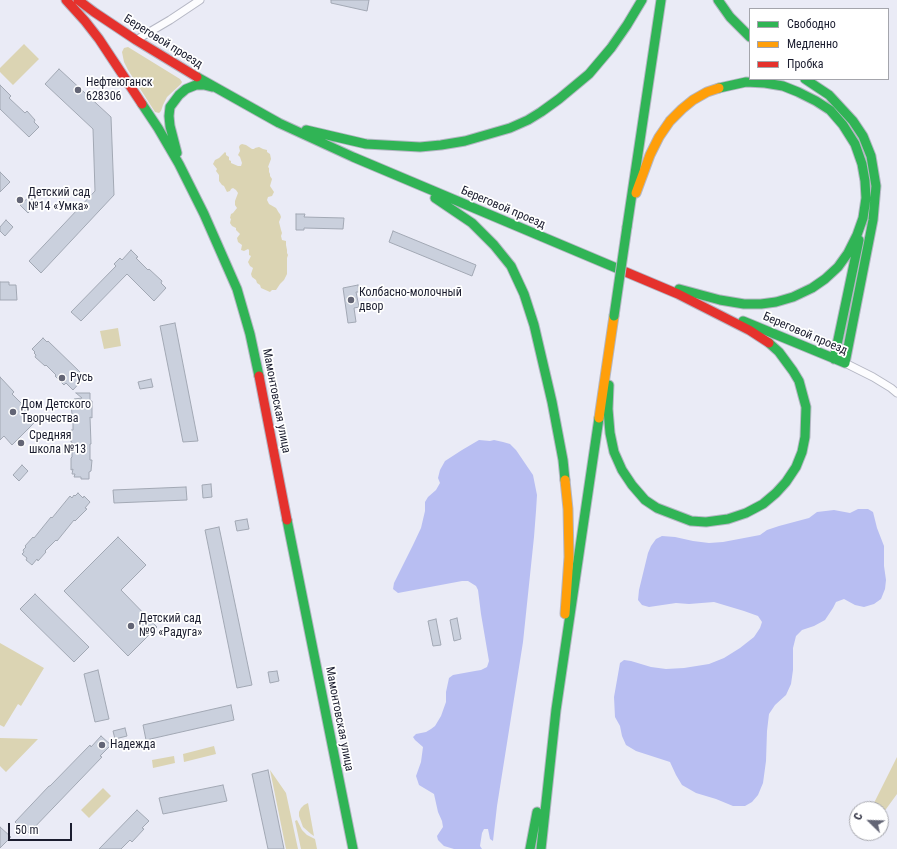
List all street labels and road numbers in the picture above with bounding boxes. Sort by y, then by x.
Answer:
street label: Береговой проезд [121,12,205,72]
street label: Береговой проезд [459,184,547,232]
street label: Береговой проезд [761,310,849,358]
street label: Мамонтовская улица [259,347,293,455]
street label: Мамонтовская улица [322,665,356,773]

